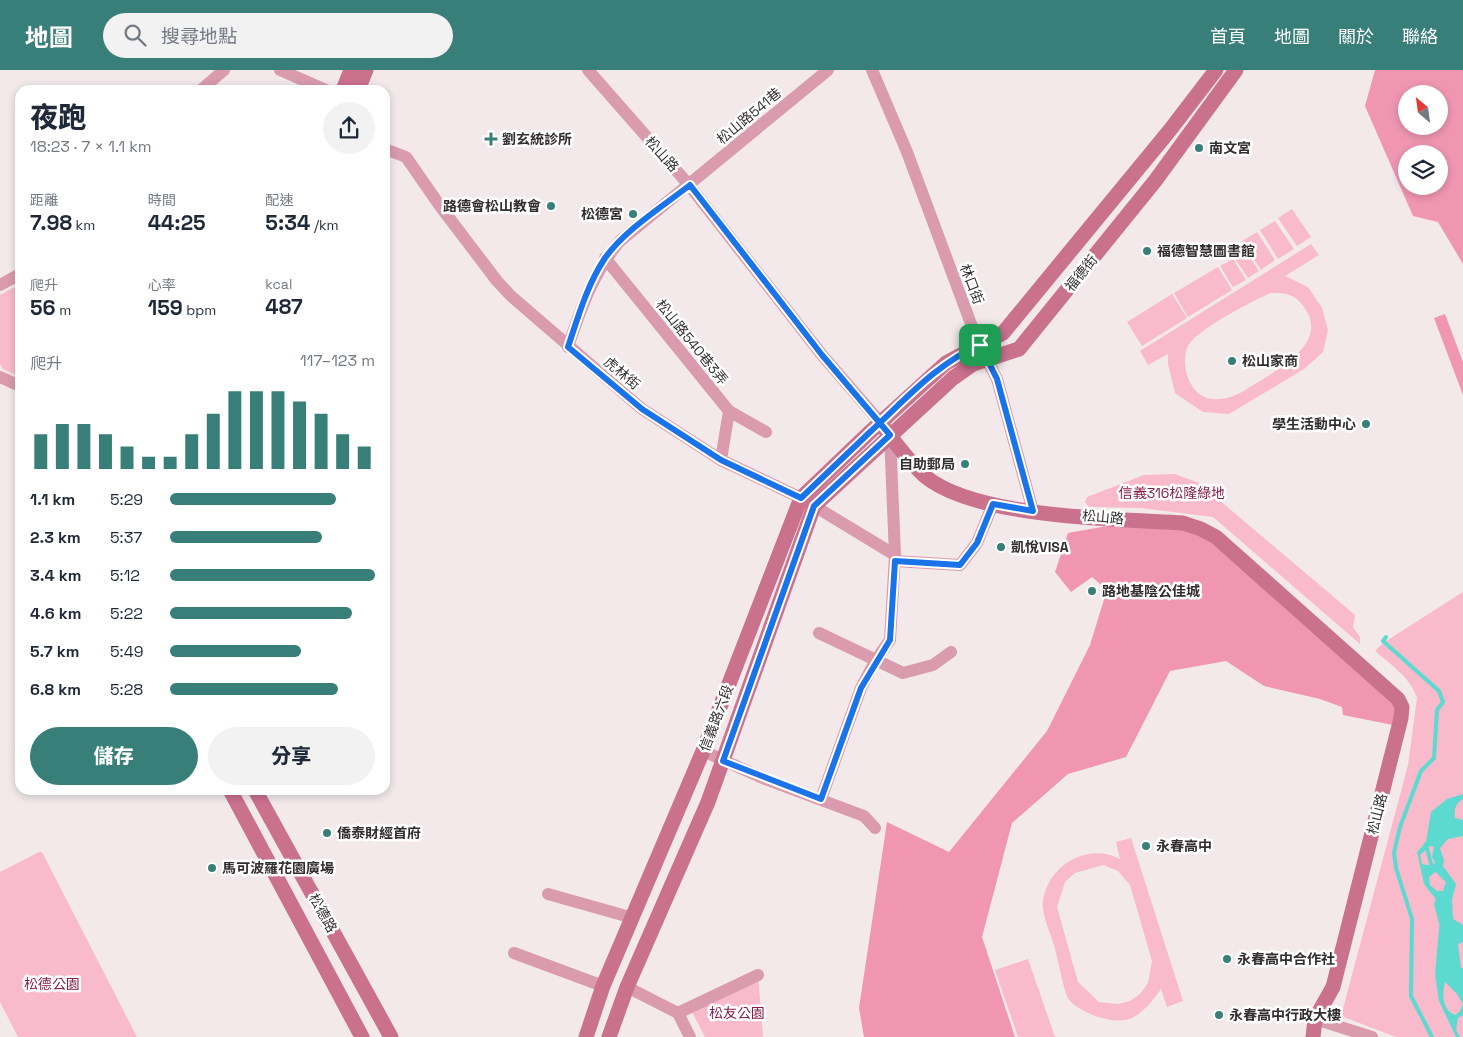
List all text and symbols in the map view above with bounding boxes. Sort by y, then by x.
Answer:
search box [103,13,453,58]
icon: search [121,21,149,49]
text: 地圖 [25,22,73,53]
text: 搜尋地點 [161,24,237,49]
text: 首頁 [1210,25,1246,48]
text: 地圖 [1274,25,1310,48]
text: 關於 [1338,25,1374,48]
text: 聯絡 [1402,25,1438,48]
street label: 松山路541巷 [713,84,785,148]
north arrow [1398,85,1448,135]
map controls [1398,85,1448,195]
text: 夜跑 [30,99,86,135]
button: share [323,102,375,154]
place label: 劉玄統診所 [502,130,572,148]
marker: 劉玄統診所 [484,132,498,146]
street label: 松山路 [641,132,683,176]
text: 18:23 · 7 × 1.1 km [30,136,152,157]
place label: 南文宮 [1209,139,1251,157]
marker: 南文宮 [1193,142,1205,154]
button: layers [1398,145,1448,195]
text: 距離 [30,191,58,209]
text: 時間 [148,191,176,209]
text: 配速 [265,191,293,209]
place label: 路德會松山教會 [443,197,541,215]
marker: 路德會松山教會 [545,200,557,212]
place label: 松德宮 [581,205,623,223]
marker: 松德宮 [627,208,639,220]
text: 7.98 [30,209,72,236]
text: 44:25 [148,209,206,236]
text: 5:34 [265,209,310,236]
text: km [72,216,95,234]
text: /km [310,216,339,234]
place label: 福德智慧圖書館 [1157,242,1255,260]
marker: 福德智慧圖書館 [1141,245,1153,257]
street label: 福德街 [1061,251,1101,295]
street label: 林口街 [956,261,988,307]
text: kcal [265,275,292,293]
text: 爬升 [30,276,58,294]
text: 心率 [148,276,176,294]
text: 487 [265,293,303,320]
text: 56 [30,294,56,321]
text: 159 [148,294,183,321]
street label: 松山路540巷3弄 [652,296,732,388]
text: m [56,301,71,319]
text: bpm [183,301,216,319]
pin [959,324,1001,366]
icon: arrive [966,331,994,359]
text: 117–123 m [300,350,375,371]
place label: 松山家商 [1242,352,1298,370]
text: 爬升 [30,353,62,374]
street label: 虎林街 [600,353,644,393]
marker: 松山家商 [1226,355,1238,367]
place label: 學生活動中心 [1272,415,1356,433]
marker: 學生活動中心 [1360,418,1372,430]
place label: 自助郵局 [899,455,955,473]
marker: 自助郵局 [959,458,971,470]
park label: 信義316松隆綠地 [1119,484,1225,502]
text: 1.1 km [30,489,75,510]
text: 5:29 [110,489,143,510]
street label: 松山路 [1081,506,1125,528]
text: 2.3 km [30,527,81,548]
text: 5:37 [110,527,142,548]
place label: 凱悅VISA [1011,538,1069,556]
marker: 凱悅VISA [995,541,1007,553]
text: 3.4 km [30,565,81,586]
text: 5:12 [110,565,140,586]
place label: 路地基陰公佳城 [1102,582,1200,600]
marker: 路地基陰公佳城 [1086,585,1098,597]
text: 4.6 km [30,603,81,624]
text: 5:22 [110,603,143,624]
text: 5.7 km [30,641,79,662]
text: 5:49 [110,641,143,662]
text: 6.8 km [30,679,81,700]
text: 5:28 [110,679,143,700]
street label: 信義路六段 [695,682,737,754]
button: 儲存 [30,727,198,785]
button: 分享 [208,727,375,785]
street label: 松山路 [1363,791,1391,837]
place label: 僑泰財經首府 [337,824,421,842]
marker: 僑泰財經首府 [321,827,333,839]
place label: 永春高中 [1156,837,1212,855]
marker: 永春高中 [1140,840,1152,852]
place label: 馬可波羅花園廣場 [222,859,334,877]
marker: 馬可波羅花園廣場 [206,862,218,874]
street label: 松德路 [305,890,341,936]
place label: 永春高中合作社 [1237,950,1335,968]
marker: 永春高中合作社 [1221,953,1233,965]
park label: 松德公園 [24,975,80,993]
park label: 松友公園 [709,1004,765,1022]
place label: 永春高中行政大樓 [1229,1006,1341,1024]
marker: 永春高中行政大樓 [1213,1009,1225,1021]

